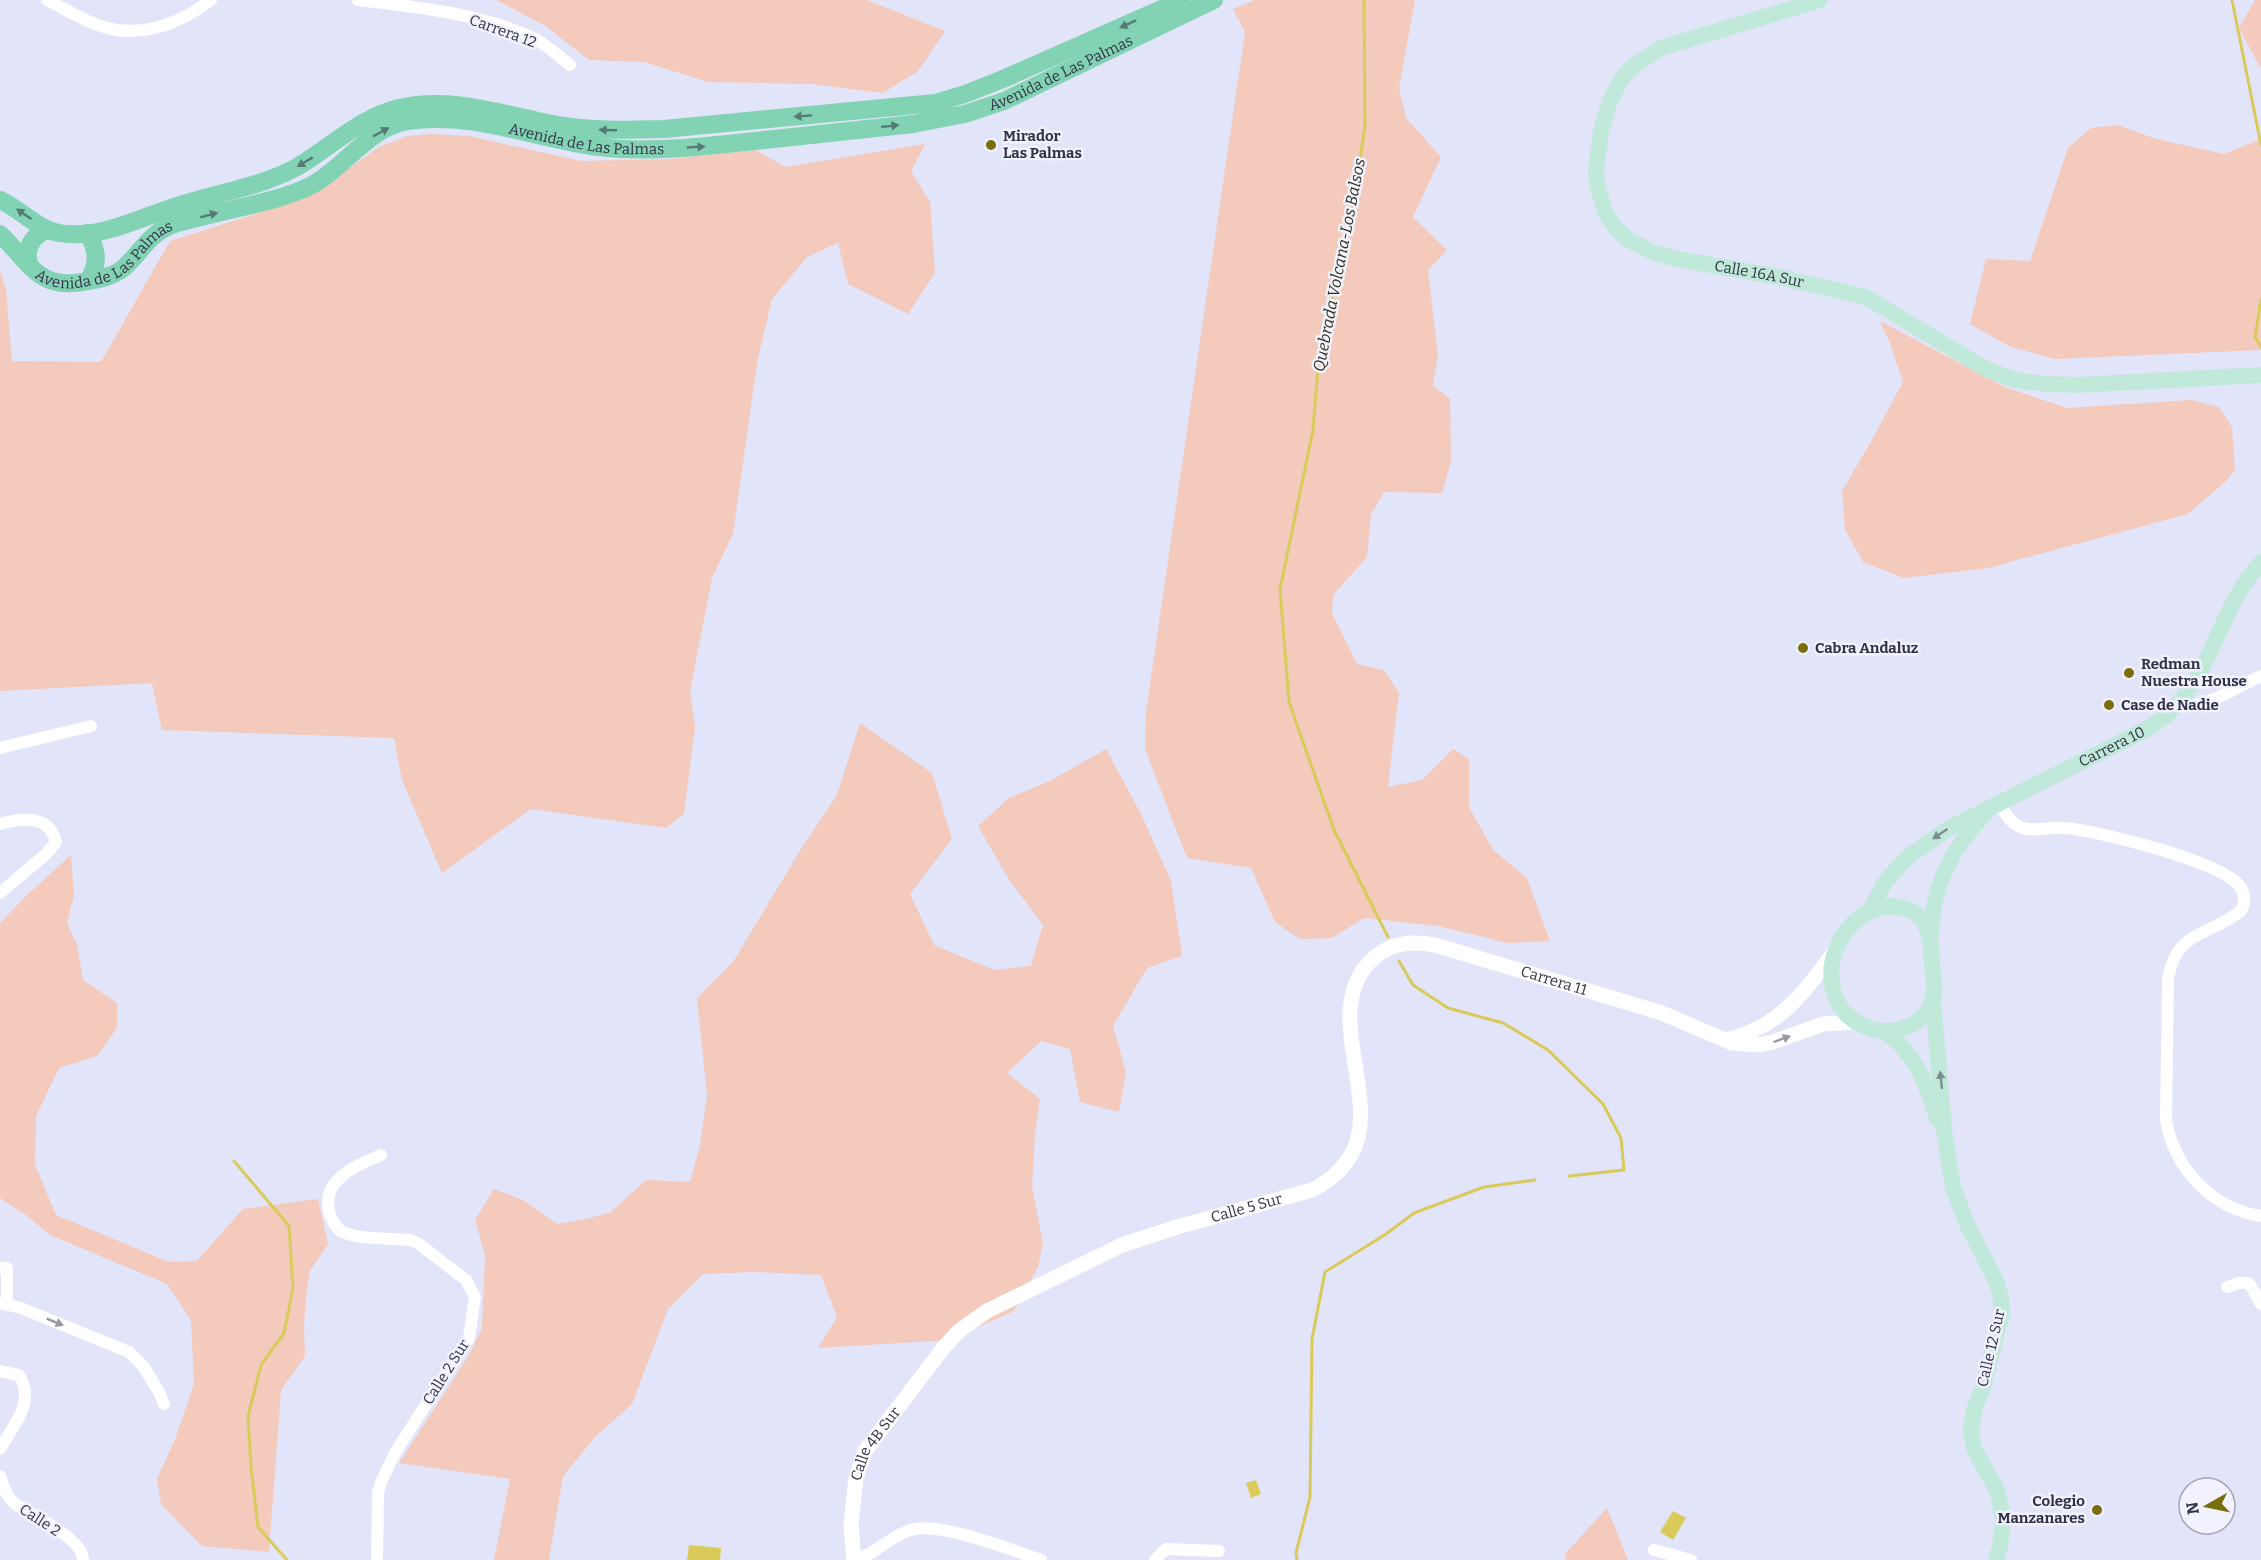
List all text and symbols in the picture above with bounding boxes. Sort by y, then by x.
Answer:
street label: Carrera 12 [467,11,539,51]
one-way arrow [1119,19,1137,29]
street label: Avenida de Las Palmas [987,31,1136,114]
one-way arrow [793,111,812,121]
street label: Avenida de Las Palmas [507,120,665,158]
one-way arrow [881,121,900,131]
one-way arrow [599,125,618,134]
one-way arrow [373,127,390,137]
place label: Mirador Las Palmas [1003,127,1082,162]
marker: Mirador Las Palmas [984,138,998,152]
one-way arrow [687,143,706,152]
one-way arrow [297,156,313,167]
water label: Quebrada Volcana-Los Balsos [1309,156,1369,373]
one-way arrow [16,209,32,220]
one-way arrow [200,210,218,219]
street label: Avenida de Las Palmas [32,217,175,293]
street label: Calle 16A Sur [1713,257,1806,292]
place label: Cabra Andaluz [1815,639,1919,657]
marker: Cabra Andaluz [1796,641,1810,655]
place label: Redman Nuestra House [2141,655,2247,690]
marker: Redman Nuestra House [2122,666,2136,680]
place label: Case de Nadie [2121,696,2219,714]
marker: Case de Nadie [2102,698,2116,712]
street label: Carrera 10 [2076,723,2148,771]
one-way arrow [1933,828,1949,840]
street label: Carrera 11 [1519,962,1589,999]
one-way arrow [1773,1034,1791,1044]
one-way arrow [1936,1070,1946,1089]
street label: Calle 5 Sur [1209,1190,1285,1226]
street label: Calle 12 Sur [1973,1307,2009,1389]
one-way arrow [46,1317,64,1327]
street label: Calle 2 Sur [419,1336,473,1408]
street label: Calle 4B Sur [847,1403,904,1483]
north arrow [2177,1476,2237,1536]
place label: Colegio Manzanares [1998,1492,2085,1527]
street label: Calle 2 [16,1500,64,1540]
text: N [2182,1501,2203,1516]
marker: Colegio Manzanares [2090,1503,2104,1517]

